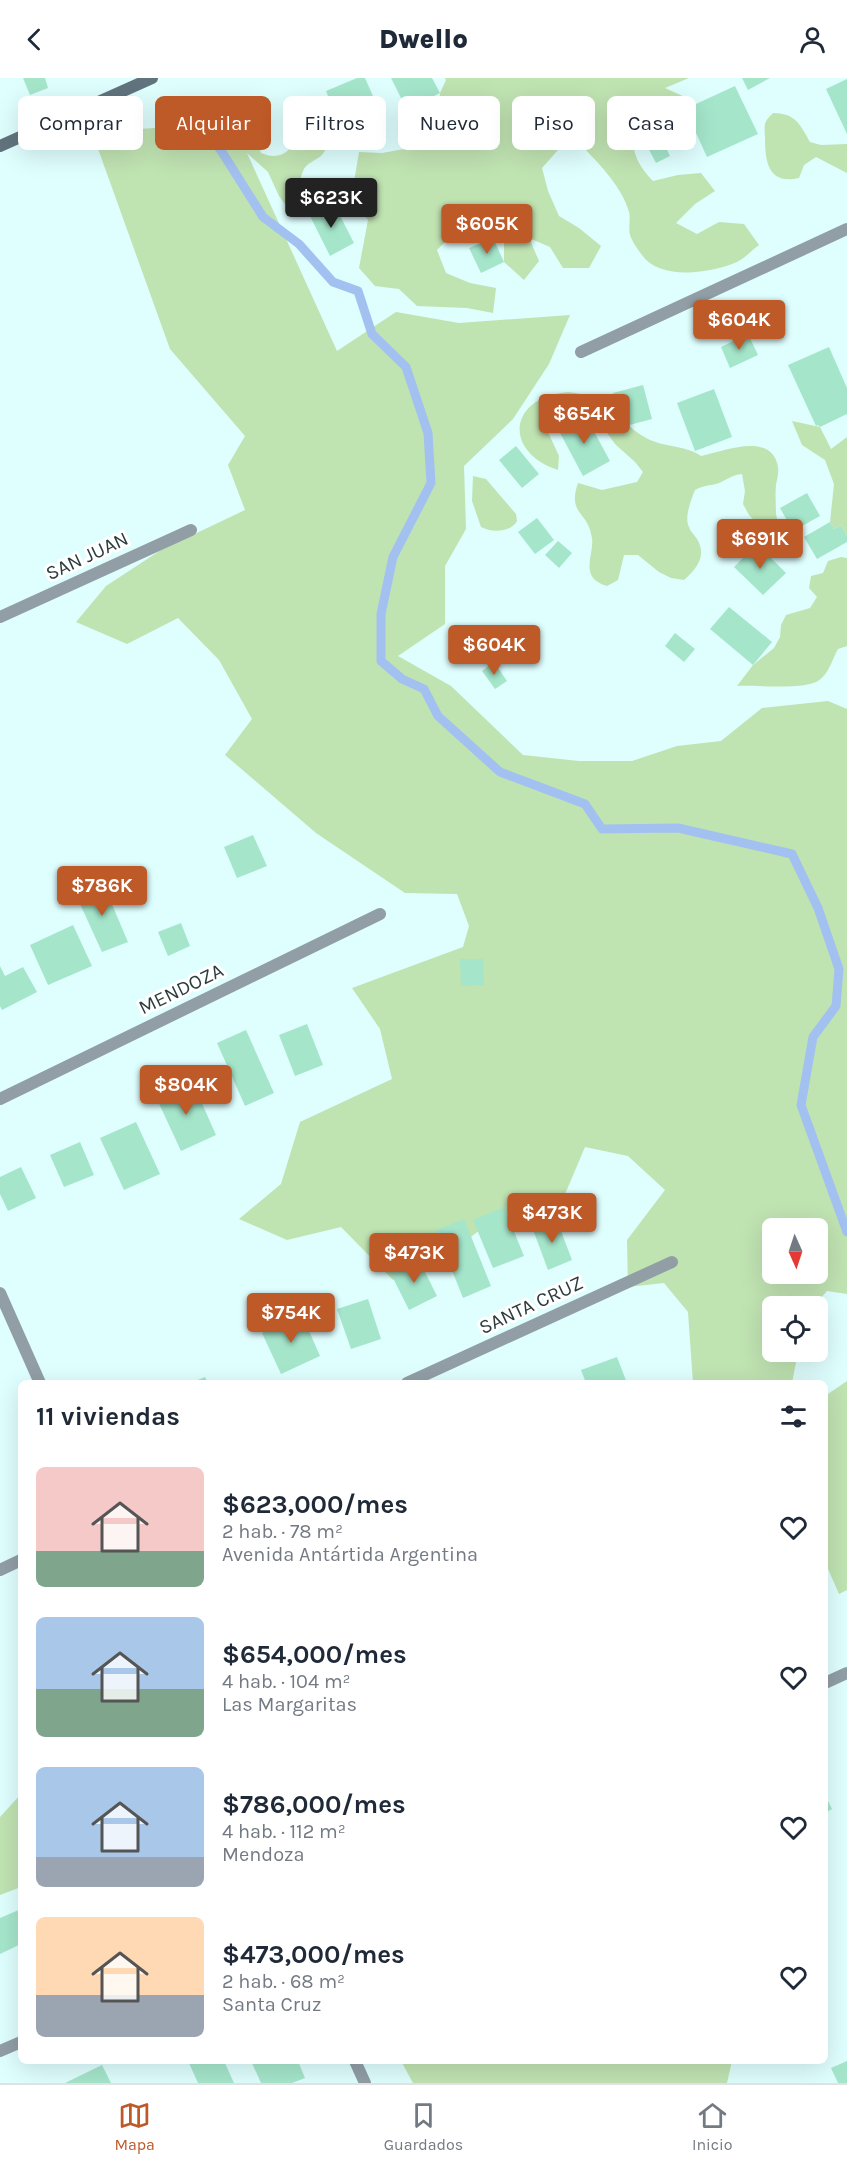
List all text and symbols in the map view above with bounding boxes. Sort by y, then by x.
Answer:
icon: back [18,23,51,56]
text: Dwello [379,23,468,55]
icon: person [796,23,829,56]
chip: Comprar [18,96,143,150]
chip: Alquilar [155,96,271,150]
chip: Filtros [283,96,386,150]
chip: Nuevo [398,96,500,150]
chip: Piso [512,96,595,150]
chip: Casa [607,96,696,150]
pin: $623K [289,178,373,229]
text: $623K [299,186,363,209]
pin: $605K [445,204,529,255]
text: $605K [455,212,519,235]
pin: $604K [697,300,781,351]
text: $604K [707,308,771,331]
pin: $654K [542,394,626,445]
text: $654K [553,402,615,425]
pin: $691K [718,519,802,570]
street label: SAN JUAN [42,527,132,585]
text: $691K [731,527,789,550]
pin: $604K [452,625,536,676]
text: $604K [462,633,526,656]
pin: $786K [60,866,144,917]
text: $786K [71,874,133,897]
street label: MENDOZA [135,959,227,1019]
pin: $804K [144,1065,228,1116]
text: $804K [154,1073,218,1096]
pin: $473K [510,1193,594,1244]
text: $473K [521,1201,583,1224]
north arrow [762,1218,828,1284]
map controls [762,1218,828,1362]
pin: $473K [372,1233,456,1284]
text: $473K [383,1241,445,1264]
street label: SANTA CRUZ [475,1271,587,1339]
pin: $754K [249,1293,333,1344]
button: locate [762,1296,828,1362]
text: $754K [261,1301,321,1324]
icon: filters [777,1400,810,1433]
text: 11 viviendas [36,1401,180,1432]
text: $623,000/mes [222,1489,408,1520]
icon: home [84,1491,156,1563]
icon: heart [777,1511,810,1544]
text: 2 hab. · 78 m² [222,1520,343,1543]
text: Avenida Antártida Argentina [222,1543,478,1566]
text: $654,000/mes [222,1639,407,1670]
icon: home [84,1641,156,1713]
icon: heart [777,1661,810,1694]
text: 4 hab. · 104 m² [222,1670,351,1693]
text: Las Margaritas [222,1693,357,1716]
text: $786,000/mes [222,1789,406,1820]
icon: home [84,1791,156,1863]
icon: heart [777,1811,810,1844]
text: 4 hab. · 112 m² [222,1820,346,1843]
text: Mendoza [222,1843,305,1866]
text: $473,000/mes [222,1939,405,1970]
icon: home [84,1941,156,2013]
icon: heart [777,1961,810,1994]
text: 2 hab. · 68 m² [222,1970,345,1993]
text: Santa Cruz [222,1993,322,2016]
tab: Mapa [114,2099,155,2154]
tab: Guardados [384,2099,463,2154]
tab: Inicio [692,2099,733,2154]

